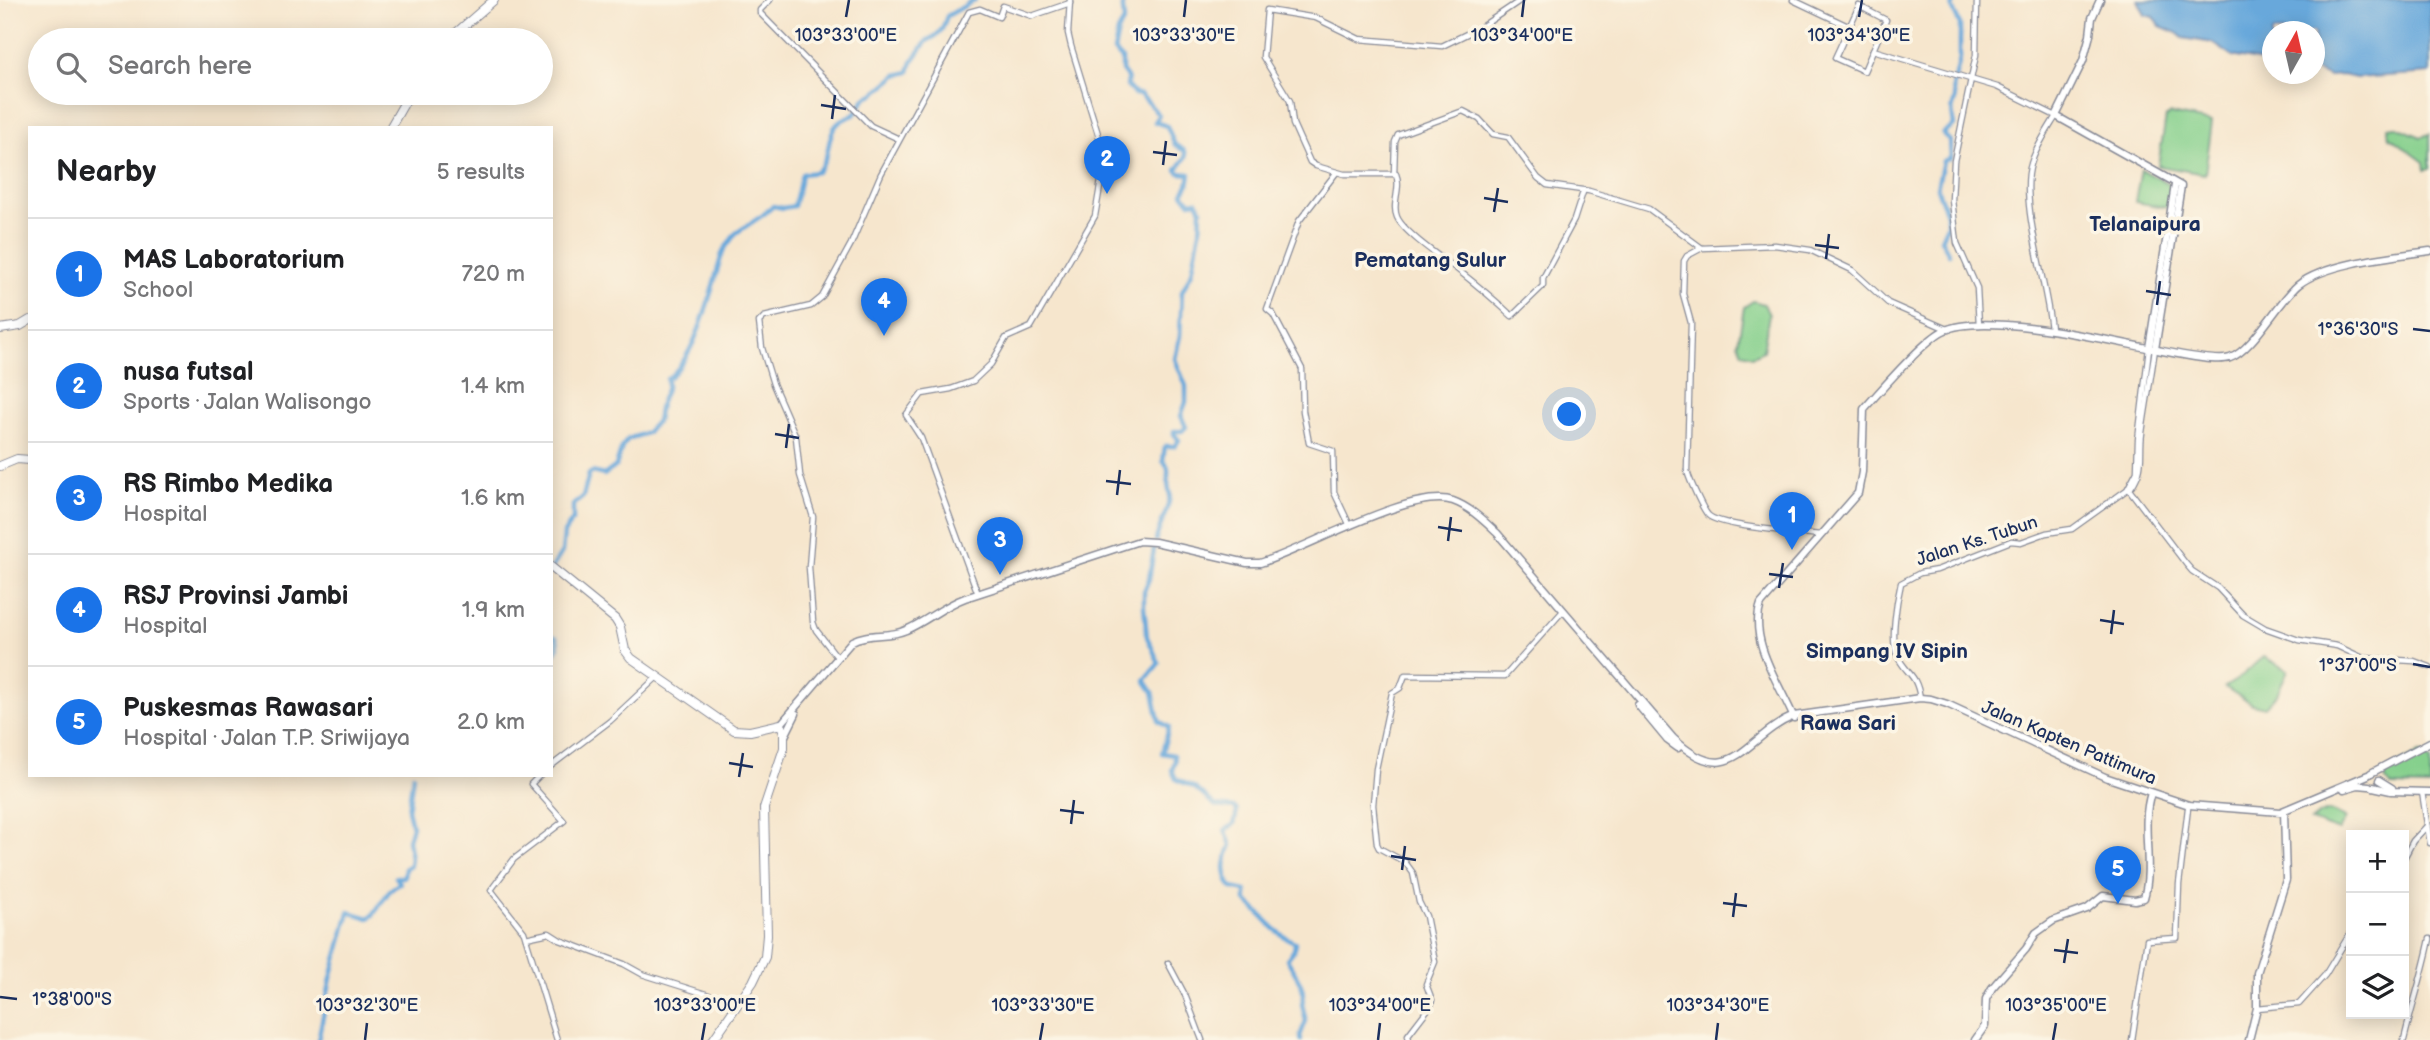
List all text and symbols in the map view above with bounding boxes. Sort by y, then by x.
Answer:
north arrow [2262,21,2325,84]
text: 103°33'00"E [795,25,897,46]
text: 103°33'30"E [1133,25,1236,46]
text: 103°34'00"E [1471,25,1573,46]
text: 103°34'30"E [1808,25,1911,46]
search box [28,28,553,105]
icon: search [52,48,90,86]
text: Search here [108,51,252,82]
pin: 2 [1084,136,1130,194]
text: Nearby [56,154,156,190]
text: 5 results [437,158,525,186]
district label: Telanaipura [2089,212,2201,237]
text: MAS Laboratorium [123,245,345,276]
district label: Pematang Sulur [1354,248,1507,273]
text: 1 [74,260,84,288]
text: 720 m [461,260,525,288]
text: School [123,276,193,304]
pin: 4 [861,278,907,336]
text: 1°36'30"S [2318,319,2398,340]
text: nusa futsal [123,357,254,388]
text: 2 [72,372,86,400]
text: 1.4 km [461,372,525,400]
text: Sports · Jalan Walisongo [123,388,372,416]
your location [1552,397,1586,431]
text: RS Rimbo Medika [123,469,333,500]
text: 3 [72,484,86,512]
text: 1.6 km [461,484,525,512]
pin: 1 [1769,492,1815,550]
text: Hospital [123,500,208,528]
street label: Jalan Ks. Tubun [1914,511,2040,571]
pin: 3 [977,517,1023,575]
text: RSJ Provinsi Jambi [123,581,348,612]
text: 4 [72,596,86,624]
text: 1.9 km [462,596,525,624]
text: Hospital [123,612,208,640]
district label: Simpang IV Sipin [1806,639,1968,664]
text: 1°37'00"S [2319,655,2397,676]
text: Puskesmas Rawasari [123,693,373,724]
street label: Jalan Kapten Pattimura [1978,697,2160,789]
text: 5 [72,708,86,736]
text: 2.0 km [457,708,525,736]
district label: Rawa Sari [1800,711,1896,736]
text: Hospital · Jalan T.P. Sriwijaya [123,724,410,752]
map controls [2346,830,2409,1019]
button: + [2346,830,2409,893]
pin: 5 [2095,846,2141,904]
button: − [2346,893,2409,956]
button: layers [2346,956,2409,1019]
text: 1°38'00"S [32,989,112,1010]
text: 103°32'30"E [316,995,418,1016]
text: 103°33'00"E [654,995,756,1016]
text: 103°33'30"E [992,995,1095,1016]
text: 103°34'00"E [1329,995,1431,1016]
text: 103°34'30"E [1667,995,1770,1016]
text: 103°35'00"E [2005,995,2107,1016]

